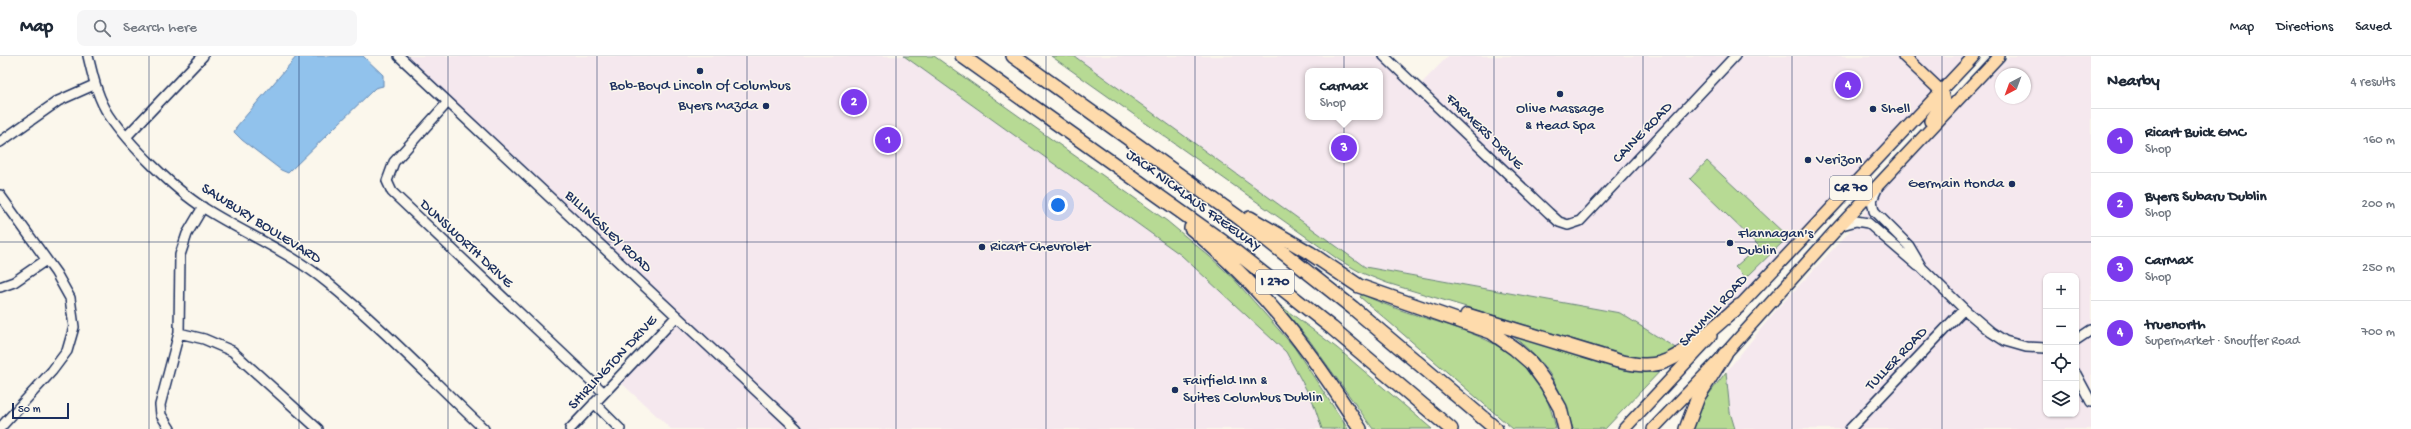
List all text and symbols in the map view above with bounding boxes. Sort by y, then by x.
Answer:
search box [77,10,357,46]
text: Map [20,16,53,39]
icon: search [91,17,113,39]
text: Search here [123,19,197,37]
text: Map [2230,19,2254,36]
text: Directions [2276,19,2333,36]
text: Saved [2355,19,2391,36]
marker: Bob-Boyd Lincoln Of Columbus [695,66,705,76]
popup [1305,68,1383,120]
north arrow [1995,68,2031,104]
pin: 4 [1835,70,1861,100]
text: Nearby [2107,72,2160,92]
text: 4 results [2351,75,2395,90]
place label: Bob-Boyd Lincoln Of Columbus [609,77,791,95]
text: CarMax [1320,78,1368,96]
pin: 2 [841,87,867,117]
marker: Olive Massage & Head Spa [1555,89,1565,99]
street label: FARMERS DRIVE [1441,90,1527,174]
text: Shop [1320,96,1346,111]
place label: Byers Mazda [677,97,759,115]
street label: CAINE ROAD [1609,98,1677,168]
place label: Olive Massage & Head Spa [1516,100,1604,135]
place label: Shell [1881,100,1910,118]
marker: Byers Mazda [761,101,771,111]
marker: Shell [1868,104,1878,114]
text: Ricart Buick GMC [2145,124,2246,142]
pin: 1 [875,125,901,155]
pin: 3 [1331,133,1357,163]
text: 1 [2117,133,2123,148]
text: 160 m [2363,133,2395,148]
text: Shop [2145,142,2171,157]
street label: JACK NICKLAUS FREEWAY [1122,146,1264,256]
place label: Verizon [1815,151,1862,169]
marker: Verizon [1803,155,1813,165]
place label: Germain Honda [1908,175,2005,193]
road number: CR 70 [1830,176,1872,200]
marker: Germain Honda [2007,179,2017,189]
street label: SAWBURY BOULEVARD [198,180,325,268]
street label: BILLINGSLEY ROAD [560,186,656,277]
text: Byers Subaru Dublin [2145,188,2267,206]
street label: DUNSWORTH DRIVE [415,195,517,293]
your location [1048,195,1068,215]
text: 2 [2117,197,2123,212]
text: 200 m [2362,197,2395,212]
text: Shop [2145,206,2171,221]
place label: Flannagan's Dublin [1737,225,1814,260]
place label: Ricart Chevrolet [990,238,1092,256]
marker: Flannagan's Dublin [1725,238,1735,248]
marker: Ricart Chevrolet [977,242,987,252]
text: CarMax [2145,252,2193,270]
text: 3 [2117,261,2123,276]
text: 250 m [2362,261,2395,276]
road number: I 270 [1256,270,1294,294]
text: Shop [2145,270,2171,285]
street label: SAWMILL ROAD [1676,271,1752,351]
map controls [2043,273,2079,417]
button: + [2043,273,2079,309]
button: − [2043,309,2079,345]
street label: SHIRLINGTON DRIVE [565,312,662,414]
text: truenorth [2145,316,2206,334]
street label: TULLER ROAD [1861,323,1932,395]
text: 4 [2117,325,2123,340]
text: 700 m [2361,325,2395,340]
text: Supermarket · Snouffer Road [2145,334,2300,349]
button: locate [2043,345,2079,381]
place label: Fairfield Inn & Suites Columbus Dublin [1182,372,1323,407]
button: layers [2043,381,2079,417]
marker: Fairfield Inn & Suites Columbus Dublin [1170,385,1180,395]
scale bar [12,401,69,420]
text: 50 m [18,404,40,416]

